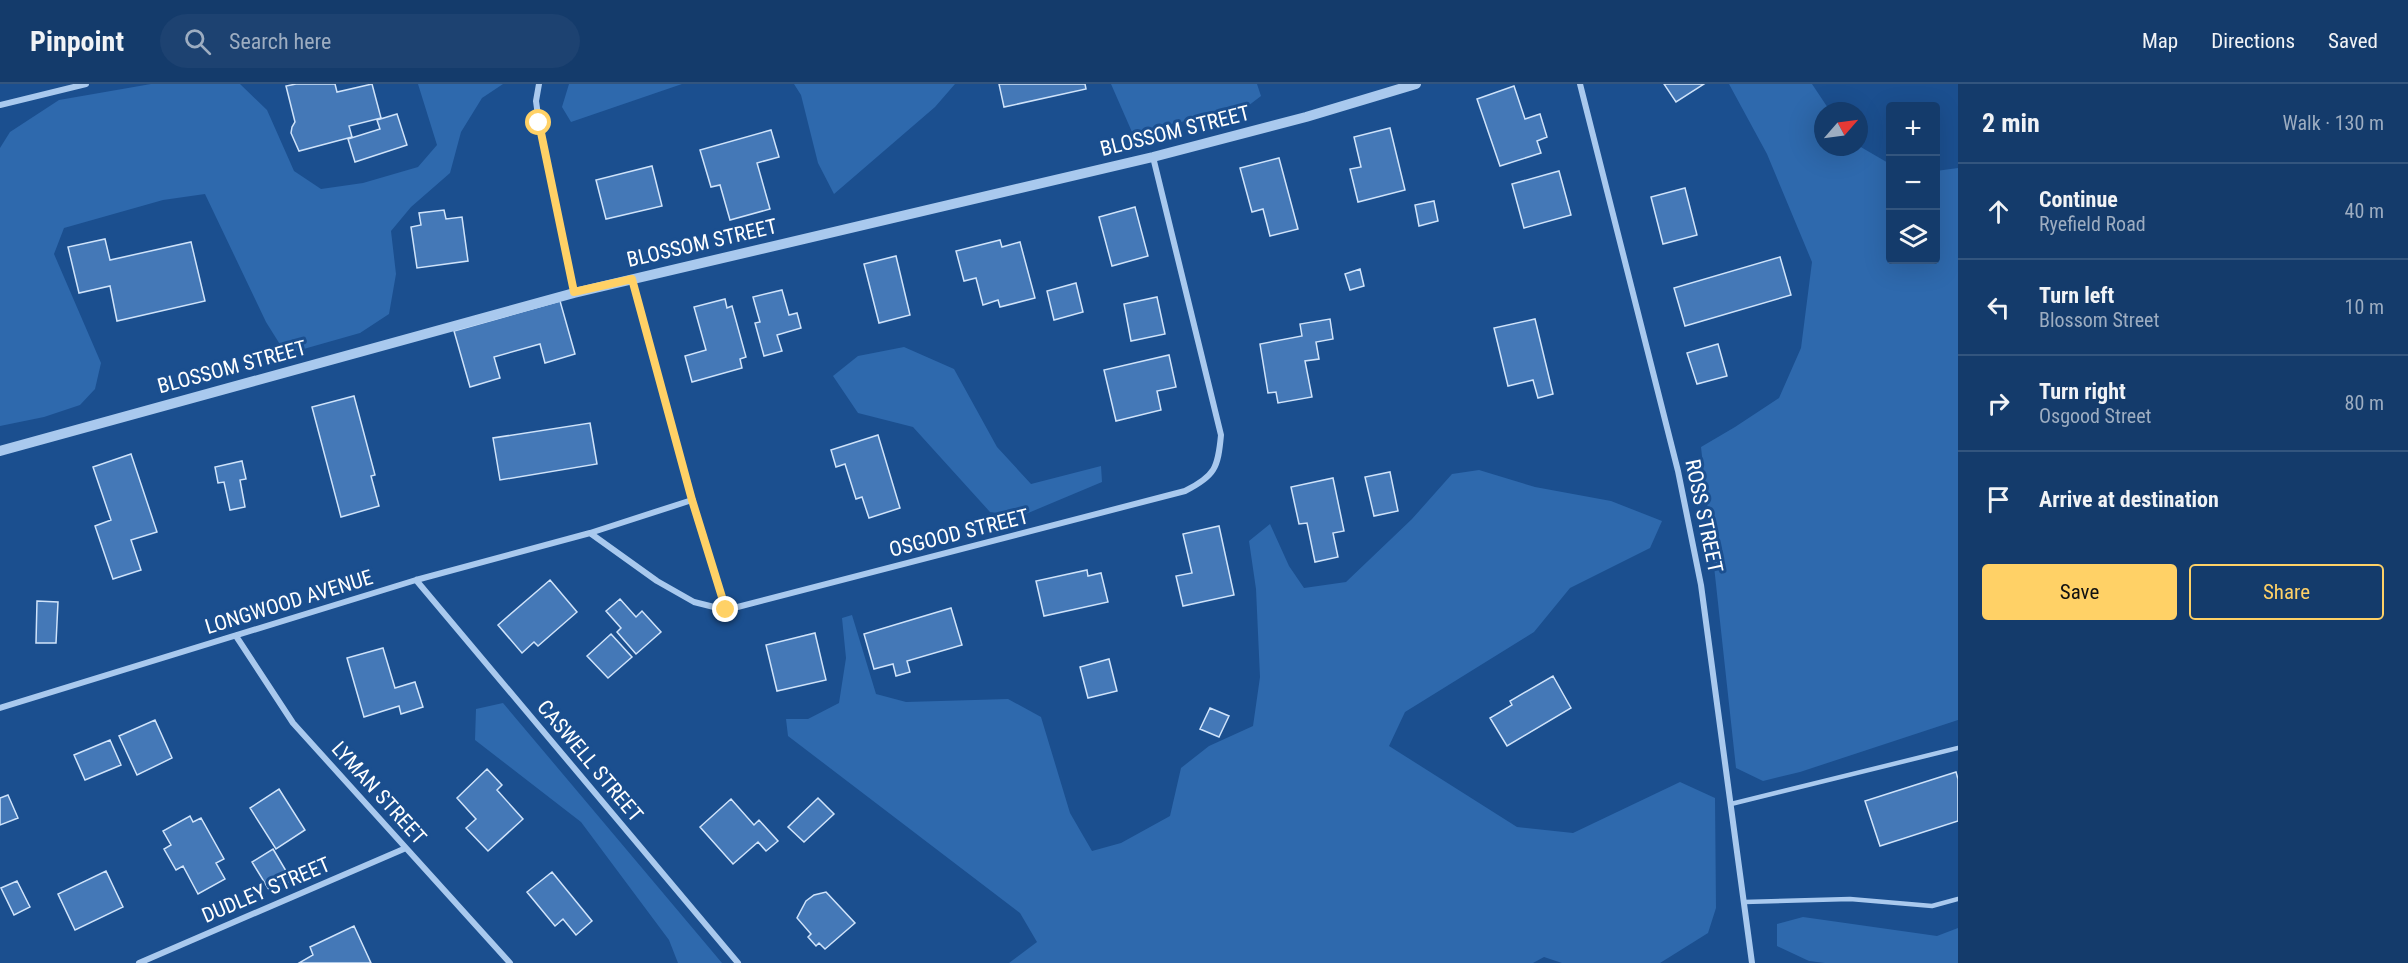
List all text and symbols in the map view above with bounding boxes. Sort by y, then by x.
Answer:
search box [160,14,580,68]
text: Pinpoint [30,25,124,58]
icon: search [181,25,214,58]
text: Search here [229,29,331,54]
text: Map [2142,29,2178,53]
text: Directions [2211,29,2295,53]
text: Saved [2328,29,2378,53]
street label: BLOSSOM STREET [1098,101,1252,161]
north arrow [1814,102,1868,156]
map controls [1886,102,1940,264]
button: + [1886,102,1940,156]
text: 2 min [1982,108,2040,138]
route start [525,109,551,135]
text: Walk · 130 m [2283,111,2384,135]
button: − [1886,156,1940,210]
text: Continue [2039,187,2118,212]
icon: ahead [1982,195,2015,228]
text: 40 m [2345,199,2384,223]
button: layers [1886,210,1940,264]
text: Ryefield Road [2039,212,2146,236]
street label: BLOSSOM STREET [625,214,780,272]
text: Turn left [2039,283,2114,308]
icon: left [1982,291,2015,324]
text: 10 m [2345,295,2384,319]
text: Blossom Street [2039,308,2159,332]
street label: BLOSSOM STREET [155,336,309,398]
text: Turn right [2039,379,2126,404]
icon: right [1982,387,2015,420]
text: 80 m [2345,391,2384,415]
text: Osgood Street [2039,404,2151,428]
street label: ROSS STREET [1680,457,1728,575]
icon: arrive [1982,483,2015,516]
text: Arrive at destination [2039,487,2219,512]
street label: OSGOOD STREET [887,504,1031,562]
button: Save [1982,564,2177,620]
button: Share [2189,564,2384,620]
street label: LONGWOOD AVENUE [202,565,376,639]
route end [712,596,738,622]
street label: CASWELL STREET [532,695,648,827]
street label: LYMAN STREET [327,737,431,849]
street label: DUDLEY STREET [198,852,334,928]

